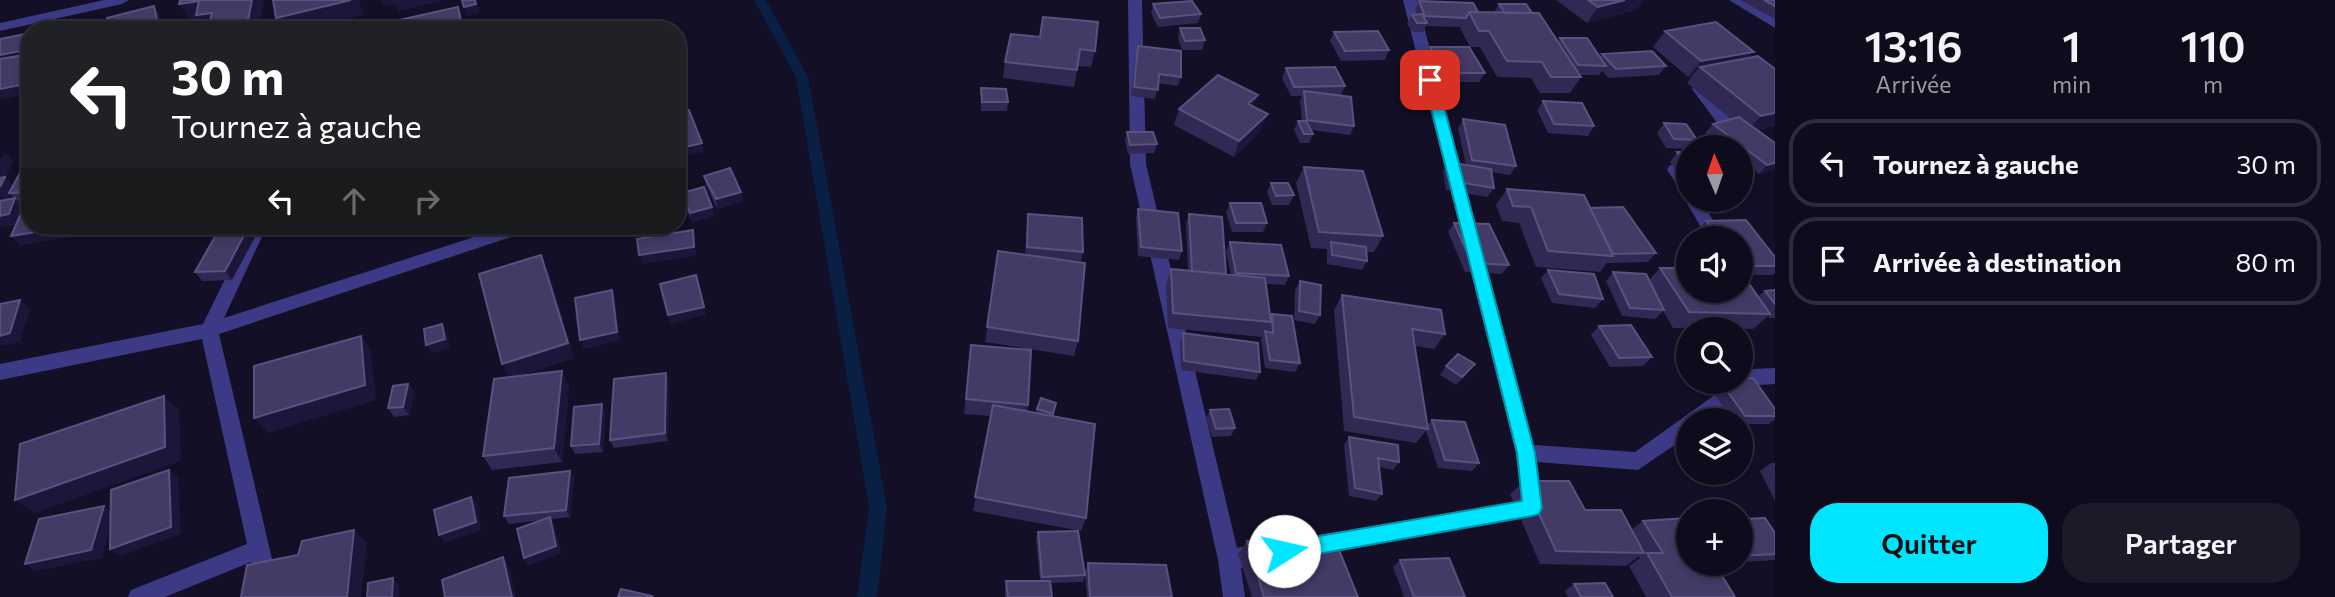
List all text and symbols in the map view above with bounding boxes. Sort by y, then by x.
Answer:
text: 13:16 [1864,19,1963,71]
text: 1 [2062,19,2081,71]
text: 110 [2180,19,2246,71]
text: 30 m [171,45,284,105]
icon: left [56,49,147,140]
pin [1400,50,1460,110]
icon: arrive [1411,61,1449,99]
text: Arrivée [1876,70,1951,98]
text: min [2052,70,2091,98]
text: m [2203,70,2223,98]
text: Tournez à gauche [171,105,422,145]
north arrow [1676,135,1754,212]
map controls [1676,135,1753,576]
icon: left [1814,144,1852,182]
text: Tournez à gauche [1873,148,2079,179]
text: 30 m [2237,148,2296,179]
icon: left [262,182,300,220]
icon: ahead [335,182,373,220]
icon: right [408,182,446,220]
button: sound [1676,226,1753,303]
icon: arrive [1814,242,1852,280]
text: Arrivée à destination [1873,246,2121,277]
text: 80 m [2236,246,2296,277]
button: search [1676,317,1753,394]
button: layers [1676,408,1753,485]
button: + [1676,499,1753,576]
button: Quitter [1810,503,2048,583]
button: Partager [2062,503,2300,583]
position arrow [1247,514,1321,588]

